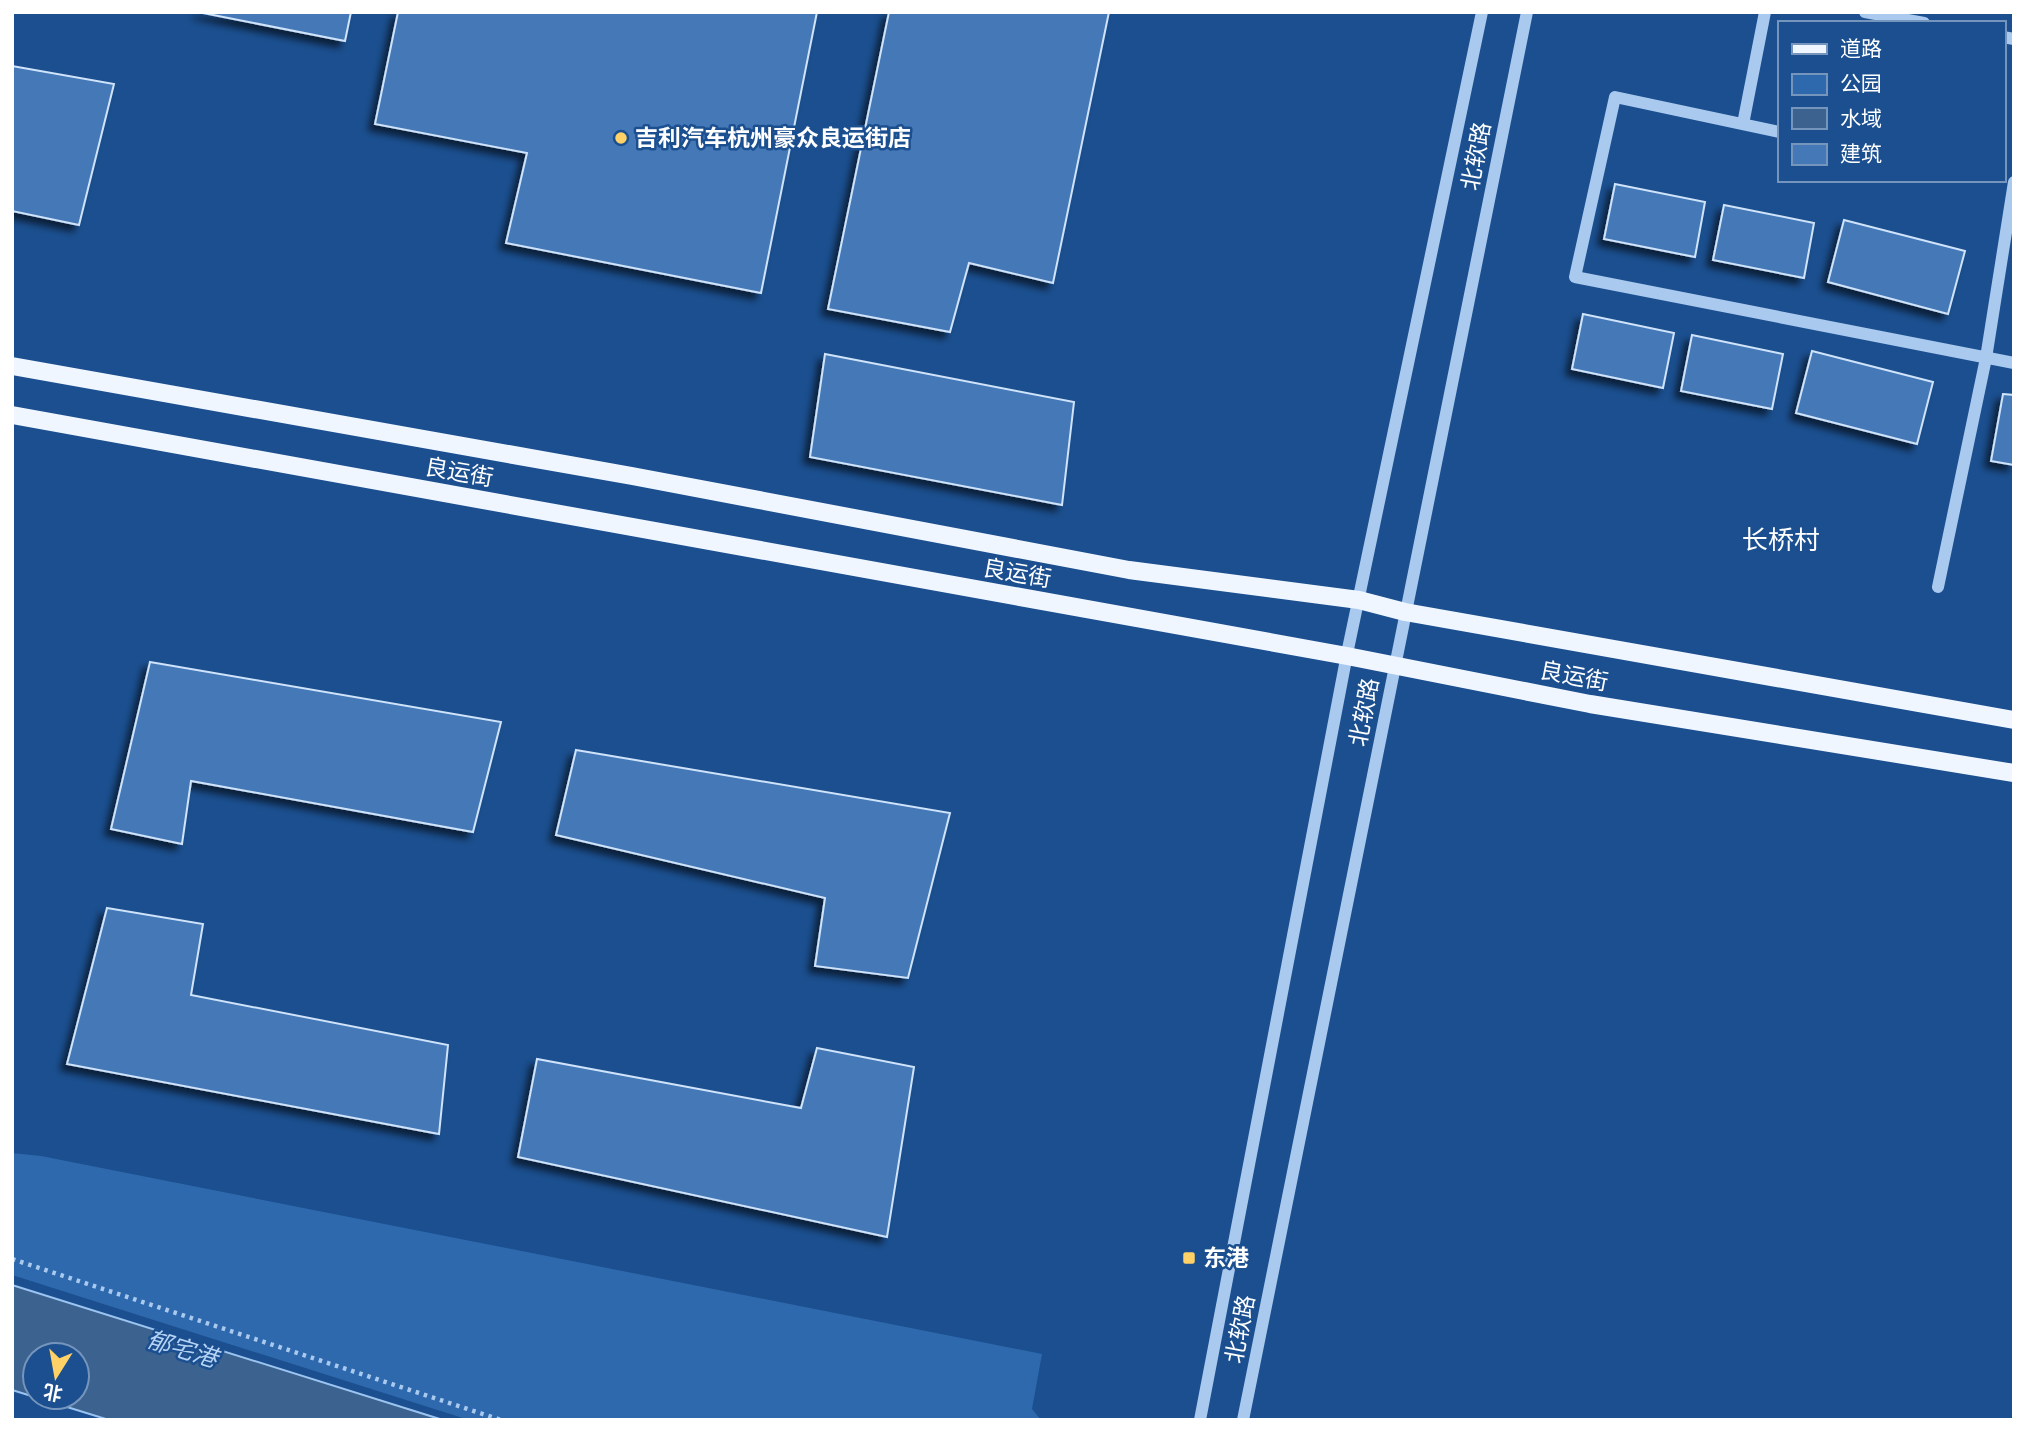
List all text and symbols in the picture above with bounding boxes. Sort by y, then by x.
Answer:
legend [1778,21,2005,182]
text: 道路 [1840,37,1882,64]
text: 公园 [1840,72,1882,99]
text: 水域 [1840,107,1882,134]
street label: 北软路 [1458,120,1499,193]
place label: 吉利汽车杭州豪众良运街店 [635,126,911,155]
marker: 吉利汽车杭州豪众良运街店 [613,130,629,146]
text: 建筑 [1840,142,1882,169]
street label: 良运街 [422,454,495,495]
district label: 长桥村 [1742,526,1820,559]
street label: 良运街 [980,555,1053,596]
street label: 良运街 [1537,658,1610,699]
street label: 北软路 [1346,676,1387,749]
place label: 东港 [1203,1246,1249,1275]
marker: 东港 [1181,1250,1197,1266]
street label: 北软路 [1222,1293,1263,1366]
water label: 郁宅港 [143,1326,223,1377]
north arrow [21,1341,91,1411]
text: 北 [42,1377,65,1404]

